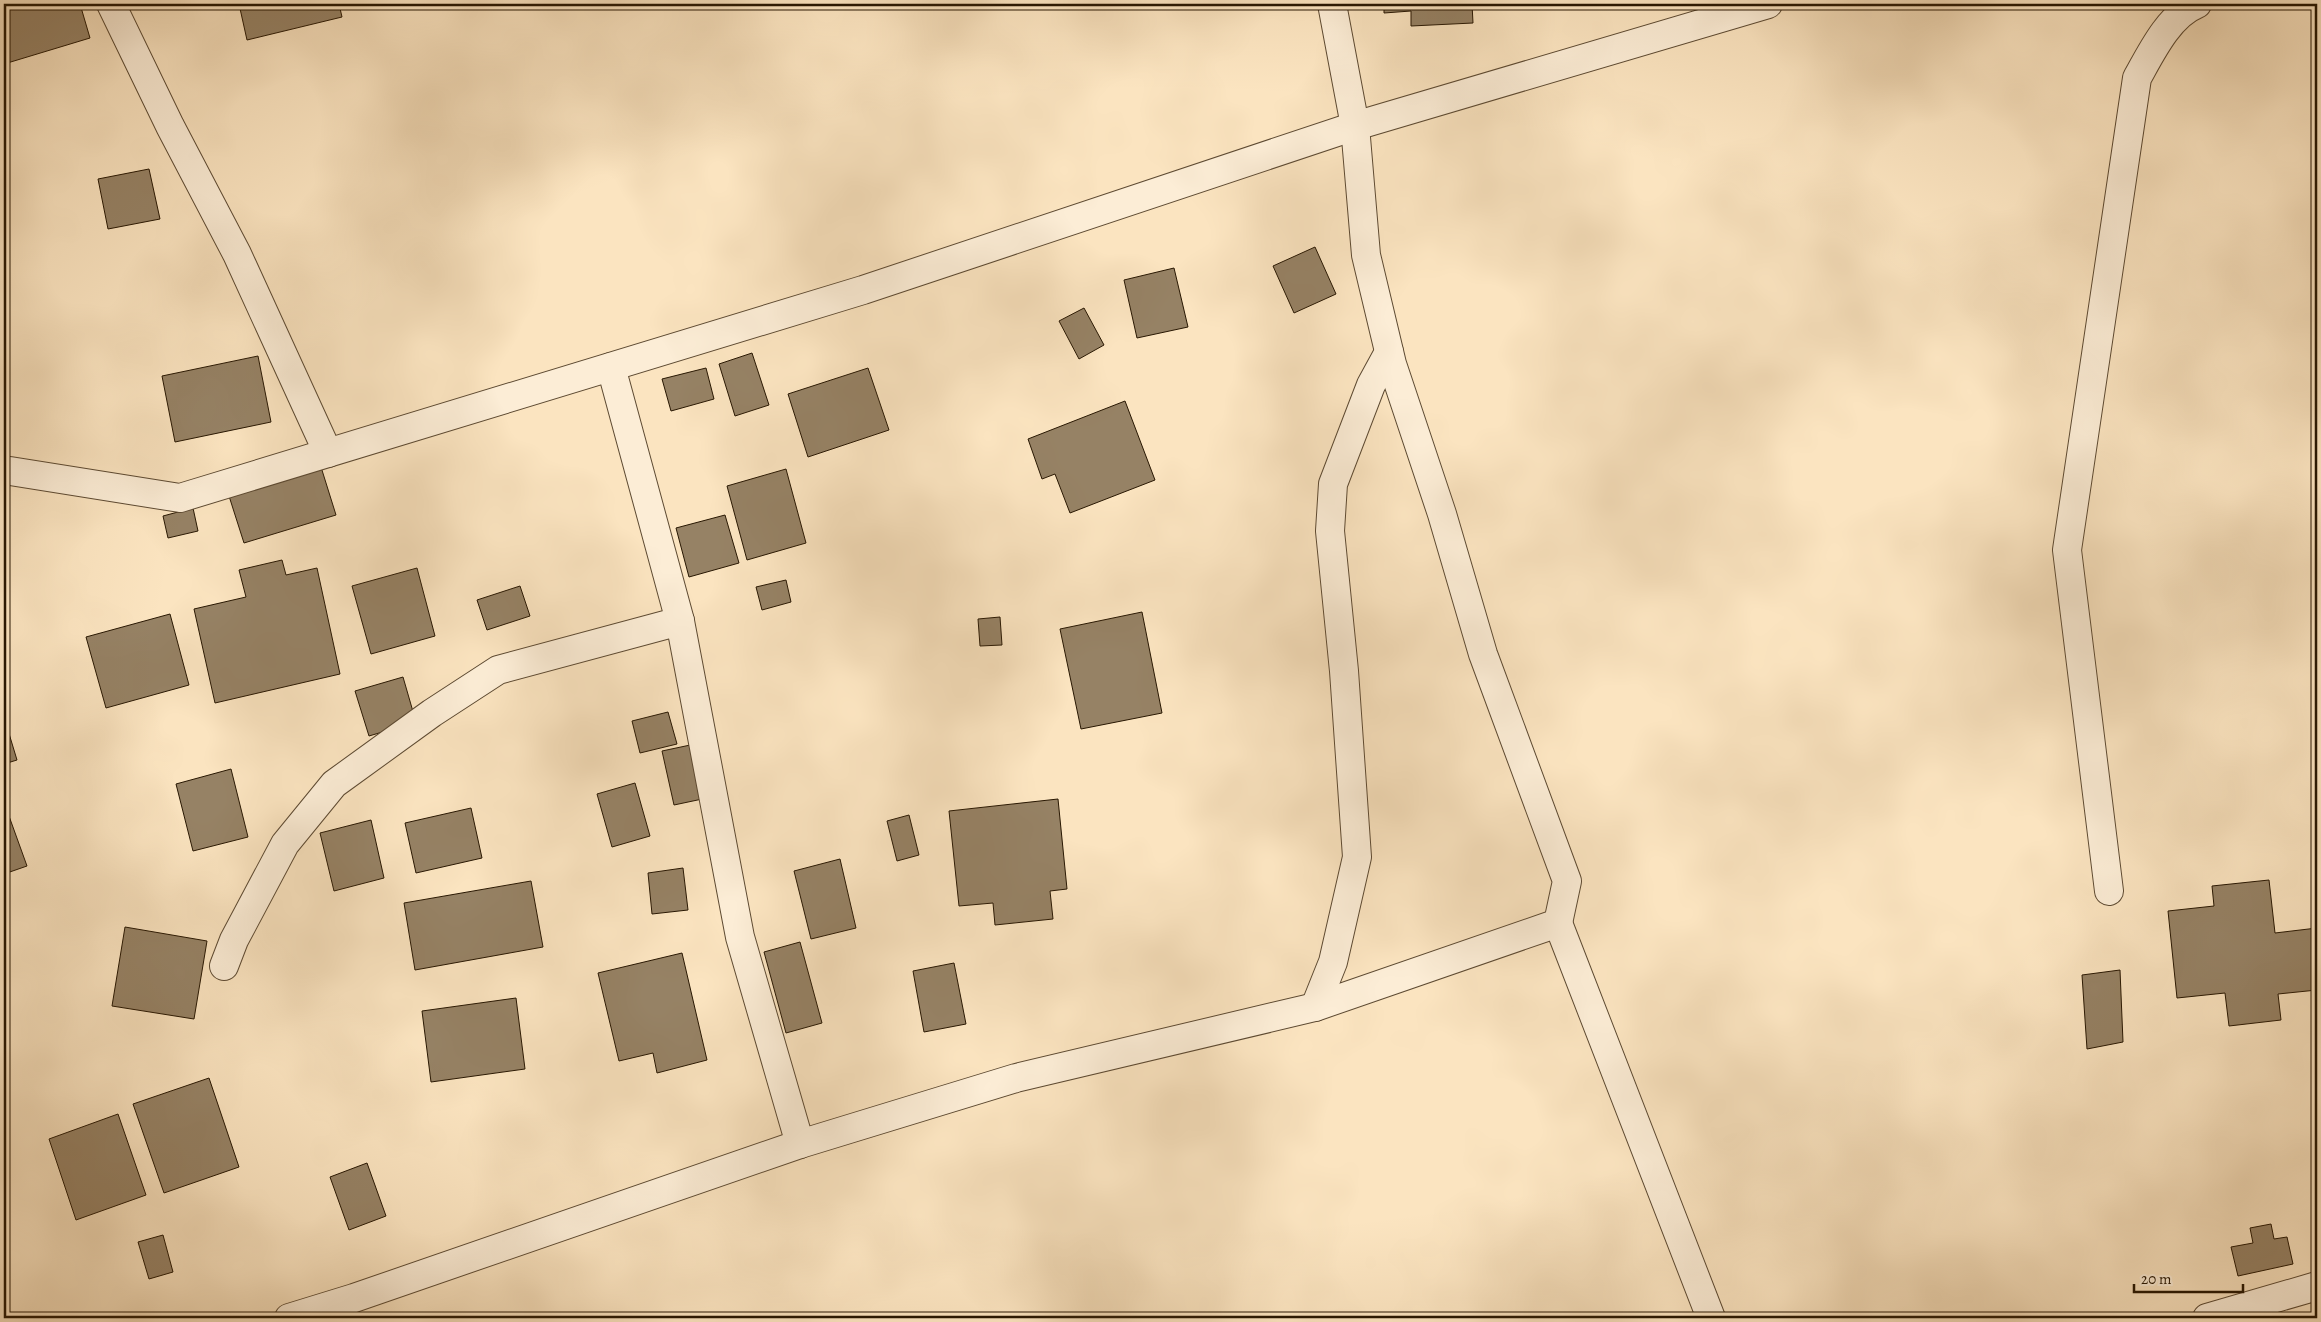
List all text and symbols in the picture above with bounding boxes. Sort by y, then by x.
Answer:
scale bar [2134,1262,2242,1294]
text: 20 m [2141,1269,2172,1289]

